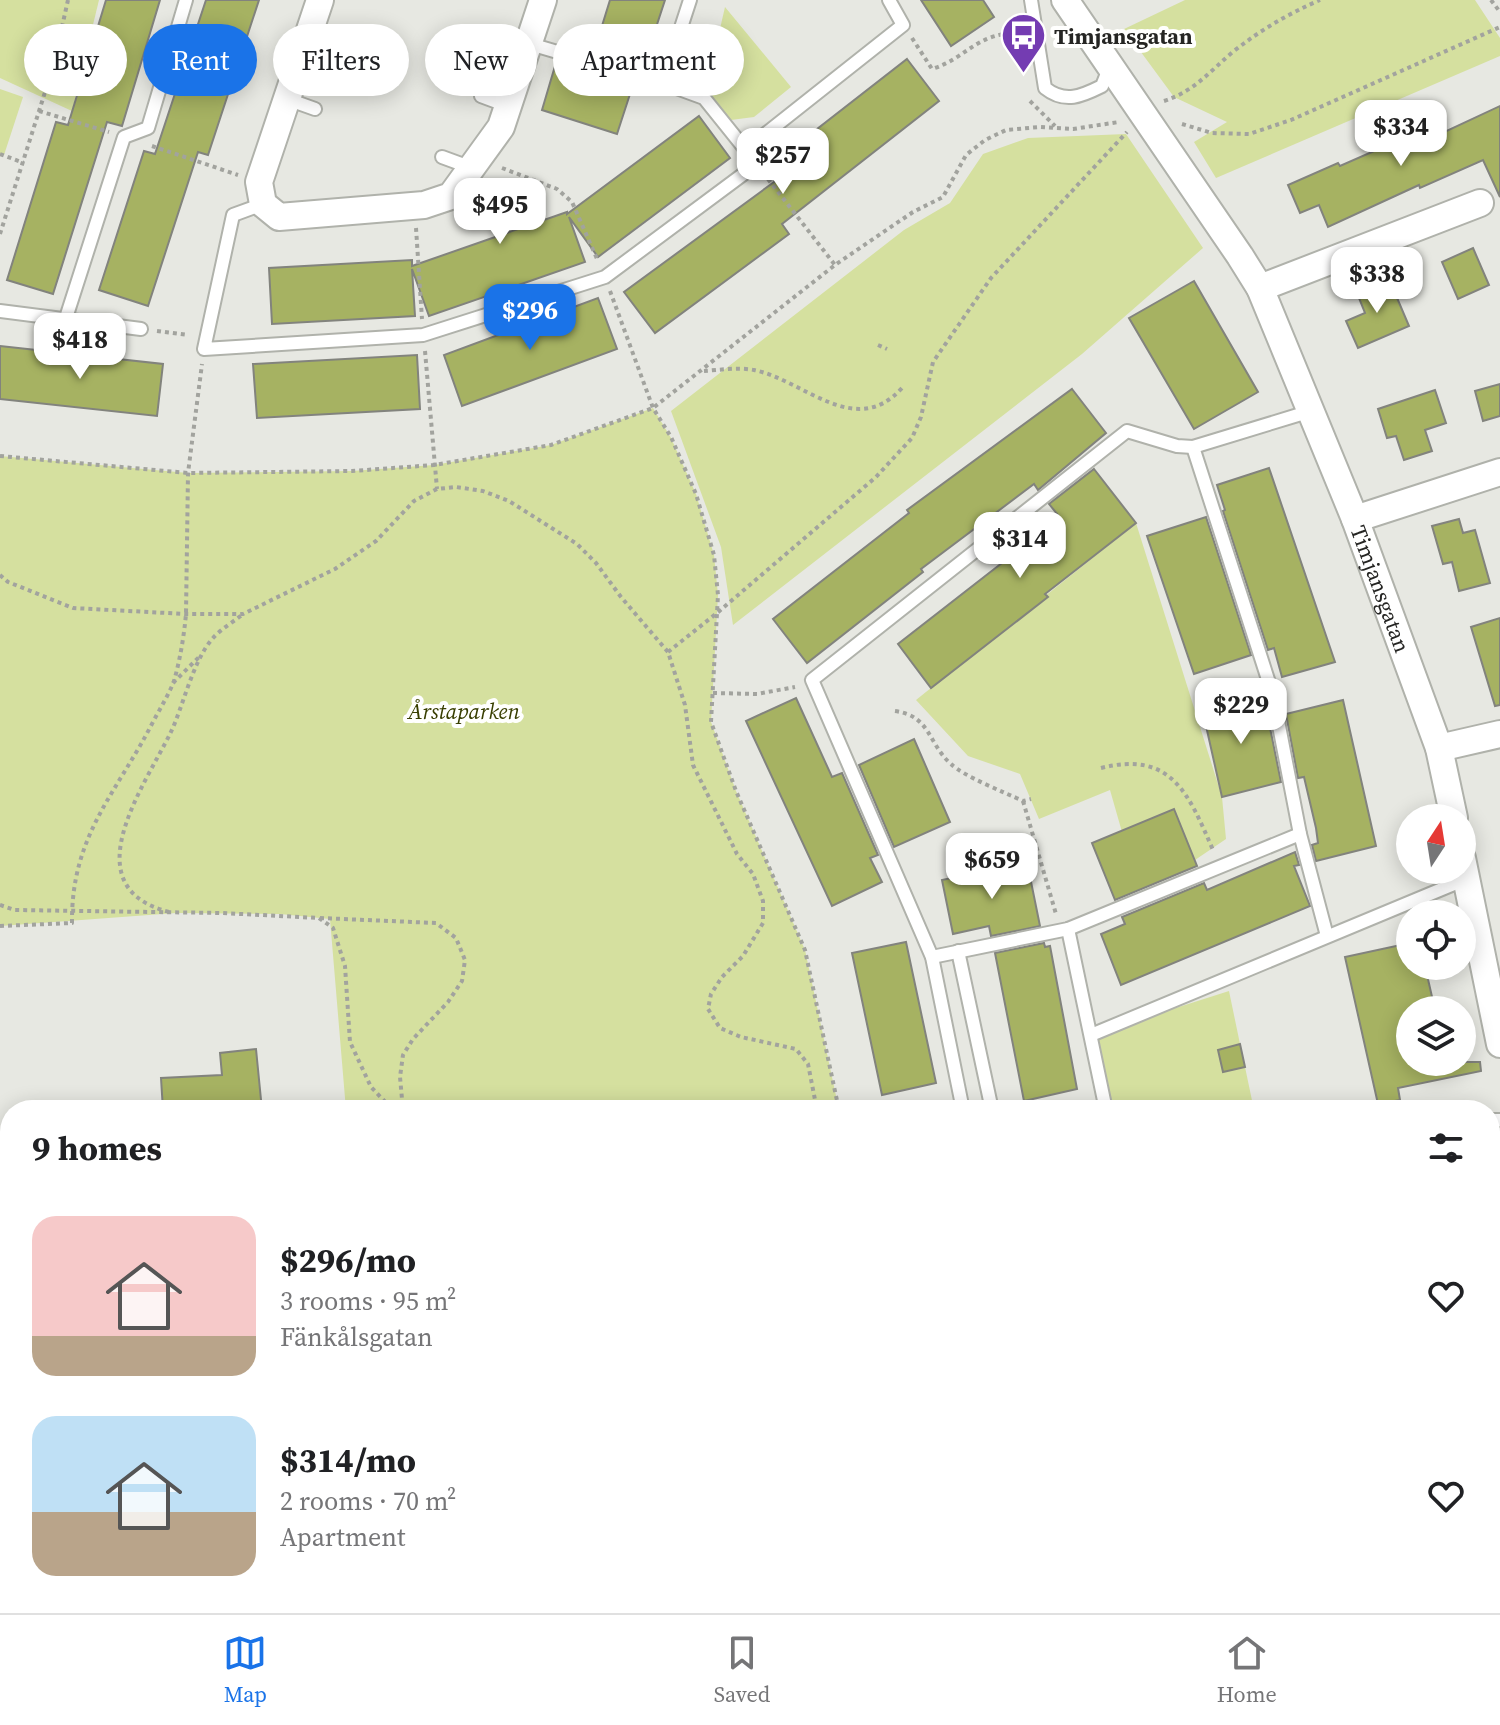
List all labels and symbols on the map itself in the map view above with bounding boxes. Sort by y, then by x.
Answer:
bus stop icon: Timjansgatan [999,12,1047,75]
place label: Timjansgatan [1054,21,1193,51]
pin: $334 [1354,100,1448,168]
pin: $257 [736,128,830,196]
pin: $495 [453,178,547,246]
pin: $338 [1330,247,1424,315]
pin: $296 [483,284,577,352]
pin: $418 [33,313,127,381]
pin: $314 [973,512,1067,580]
street label: Timjansgatan [1344,521,1418,657]
pin: $229 [1194,678,1288,746]
park label: Årstaparken [406,696,521,726]
north arrow [1396,804,1476,884]
pin: $659 [945,833,1039,901]

